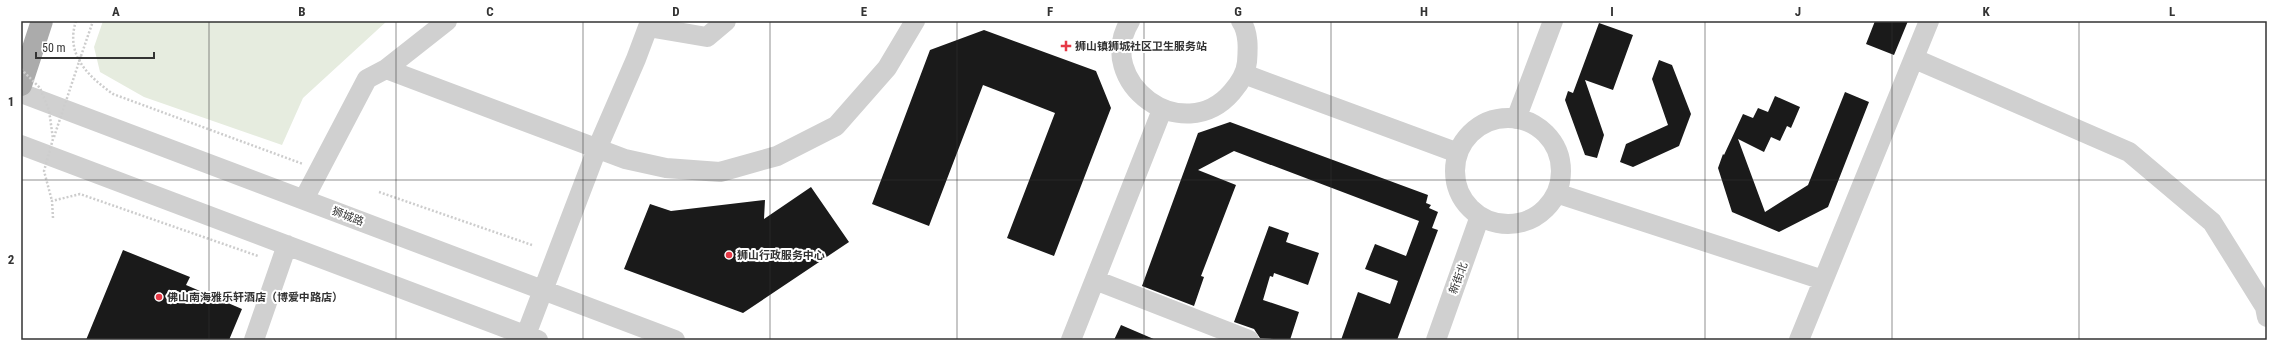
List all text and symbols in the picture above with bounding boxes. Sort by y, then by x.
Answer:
text: A [112,4,120,19]
text: B [298,4,306,19]
text: C [486,4,494,19]
text: D [672,4,680,19]
text: E [861,4,868,19]
text: F [1047,4,1053,19]
text: G [1234,4,1242,19]
text: H [1420,4,1428,19]
text: I [1610,4,1614,19]
text: J [1795,4,1801,19]
text: K [1982,4,1990,19]
text: L [2169,4,2175,19]
scale bar [36,34,154,60]
marker: 狮山镇狮城社区卫生服务站 [1060,40,1072,52]
place label: 狮山镇狮城社区卫生服务站 [1075,40,1207,53]
text: 50 m [42,41,66,55]
text: 1 [8,94,14,109]
street label: 狮城路 [330,204,366,228]
place label: 狮山行政服务中心 [737,249,825,262]
marker: 狮山行政服务中心 [724,250,734,260]
text: 2 [8,252,15,267]
street label: 新街北 [1447,260,1470,296]
place label: 佛山南海雅乐轩酒店（博爱中路店） [167,291,343,304]
marker: 佛山南海雅乐轩酒店（博爱中路店） [154,292,164,302]

